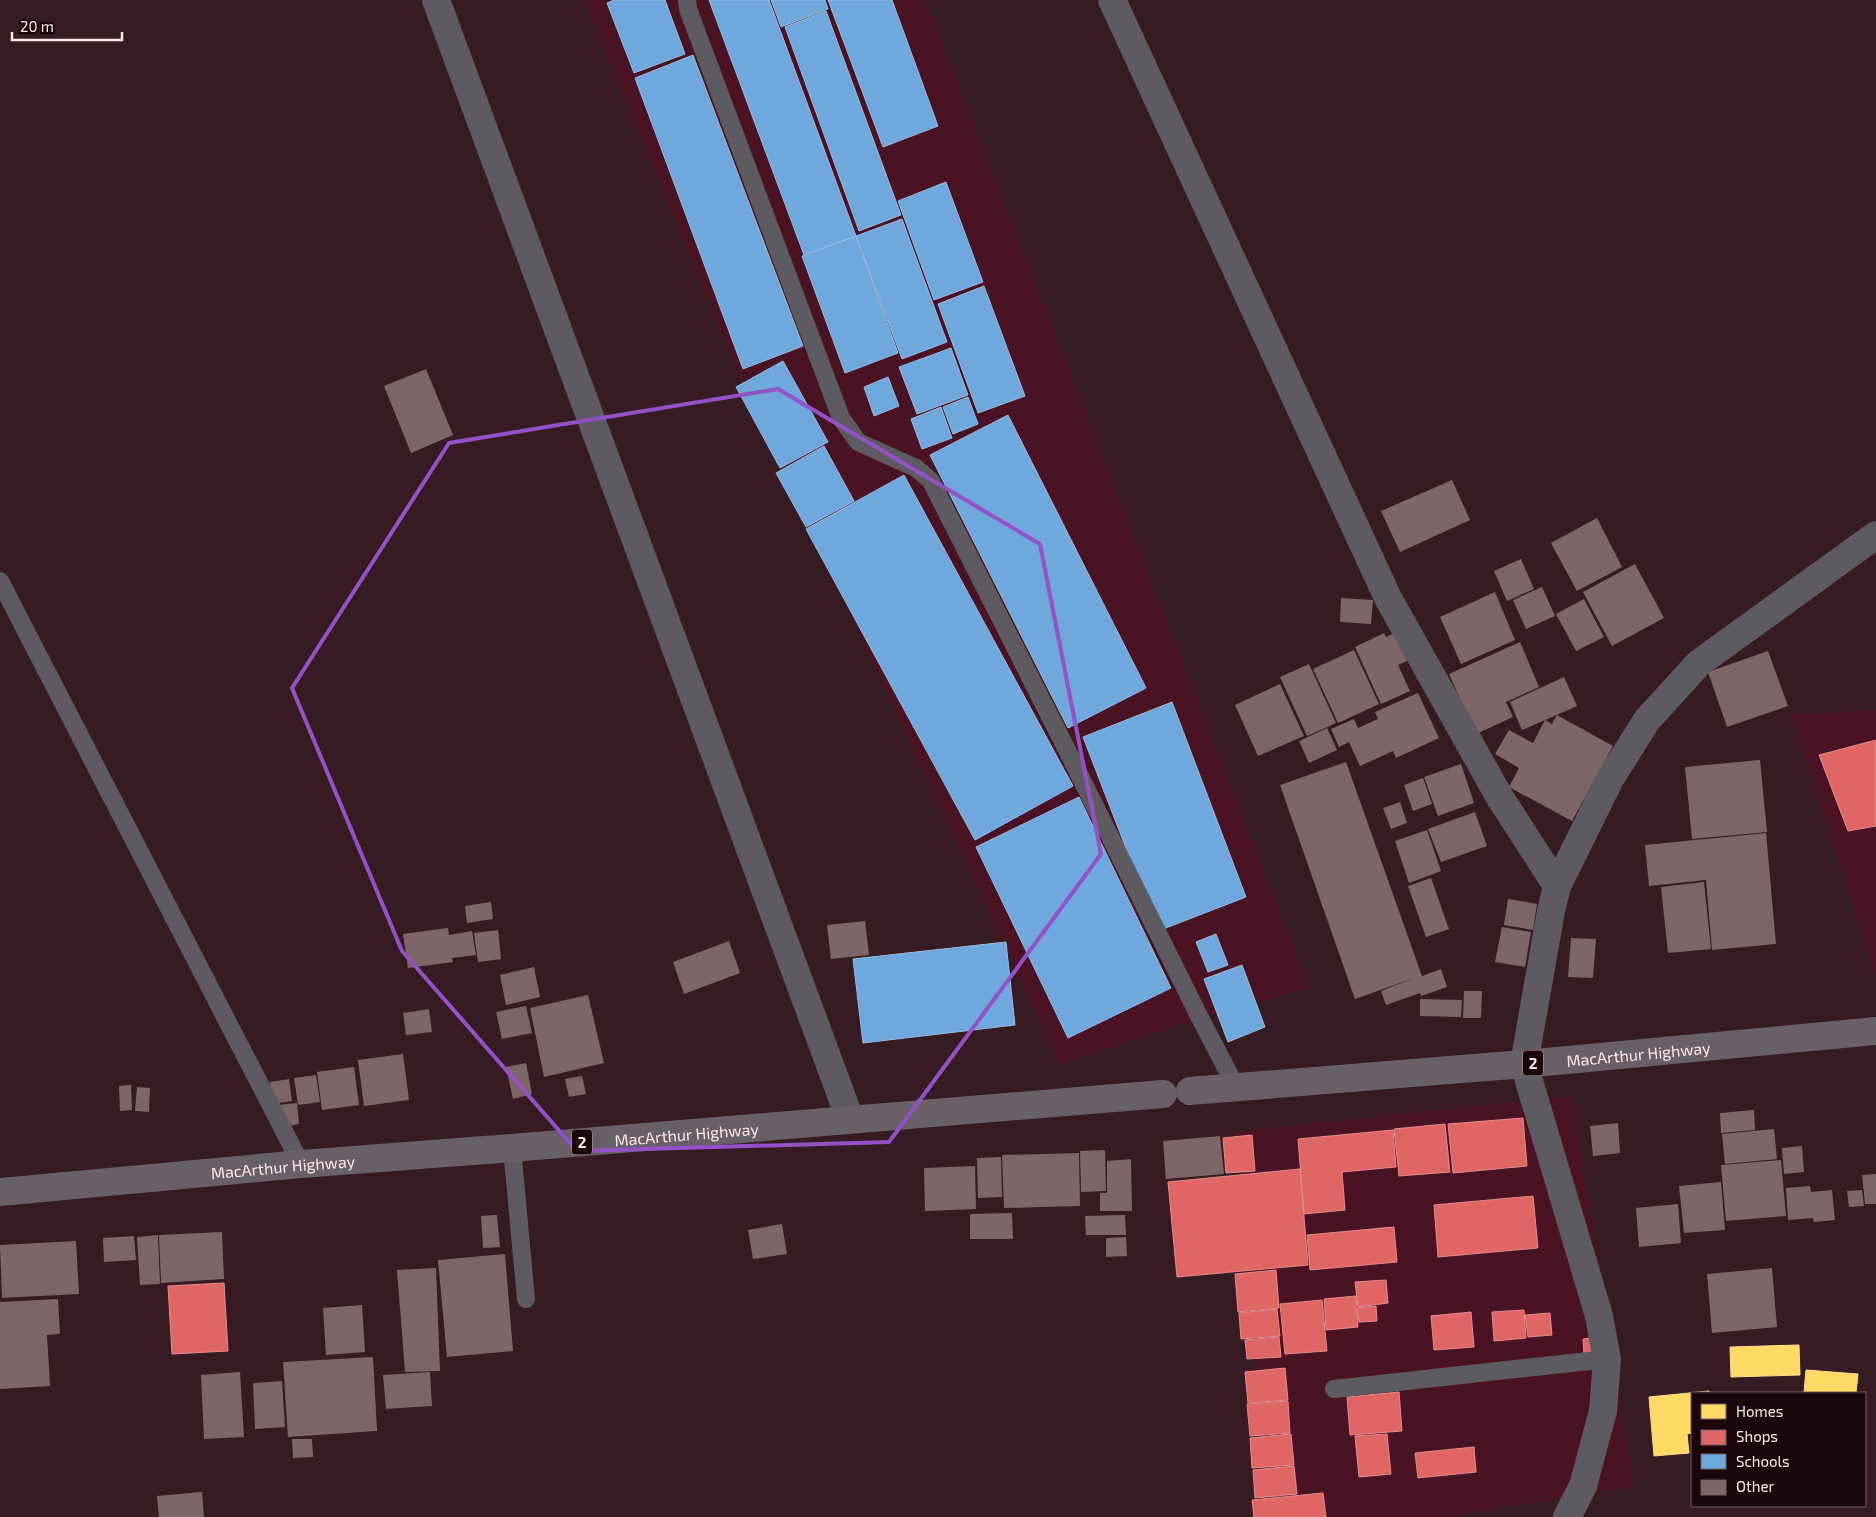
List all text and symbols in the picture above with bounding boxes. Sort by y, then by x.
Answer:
scale bar [12,10,122,42]
text: 20 m [20,17,54,35]
street label: MacArthur Highway [1566,1037,1712,1069]
road number: 2 [1523,1050,1543,1076]
street label: MacArthur Highway [614,1118,760,1149]
road number: 2 [572,1130,592,1154]
street label: MacArthur Highway [210,1150,356,1182]
legend [1691,1392,1866,1507]
text: Homes [1736,1402,1783,1420]
text: Shops [1736,1427,1778,1445]
text: Schools [1736,1452,1790,1470]
text: Other [1736,1477,1775,1495]

